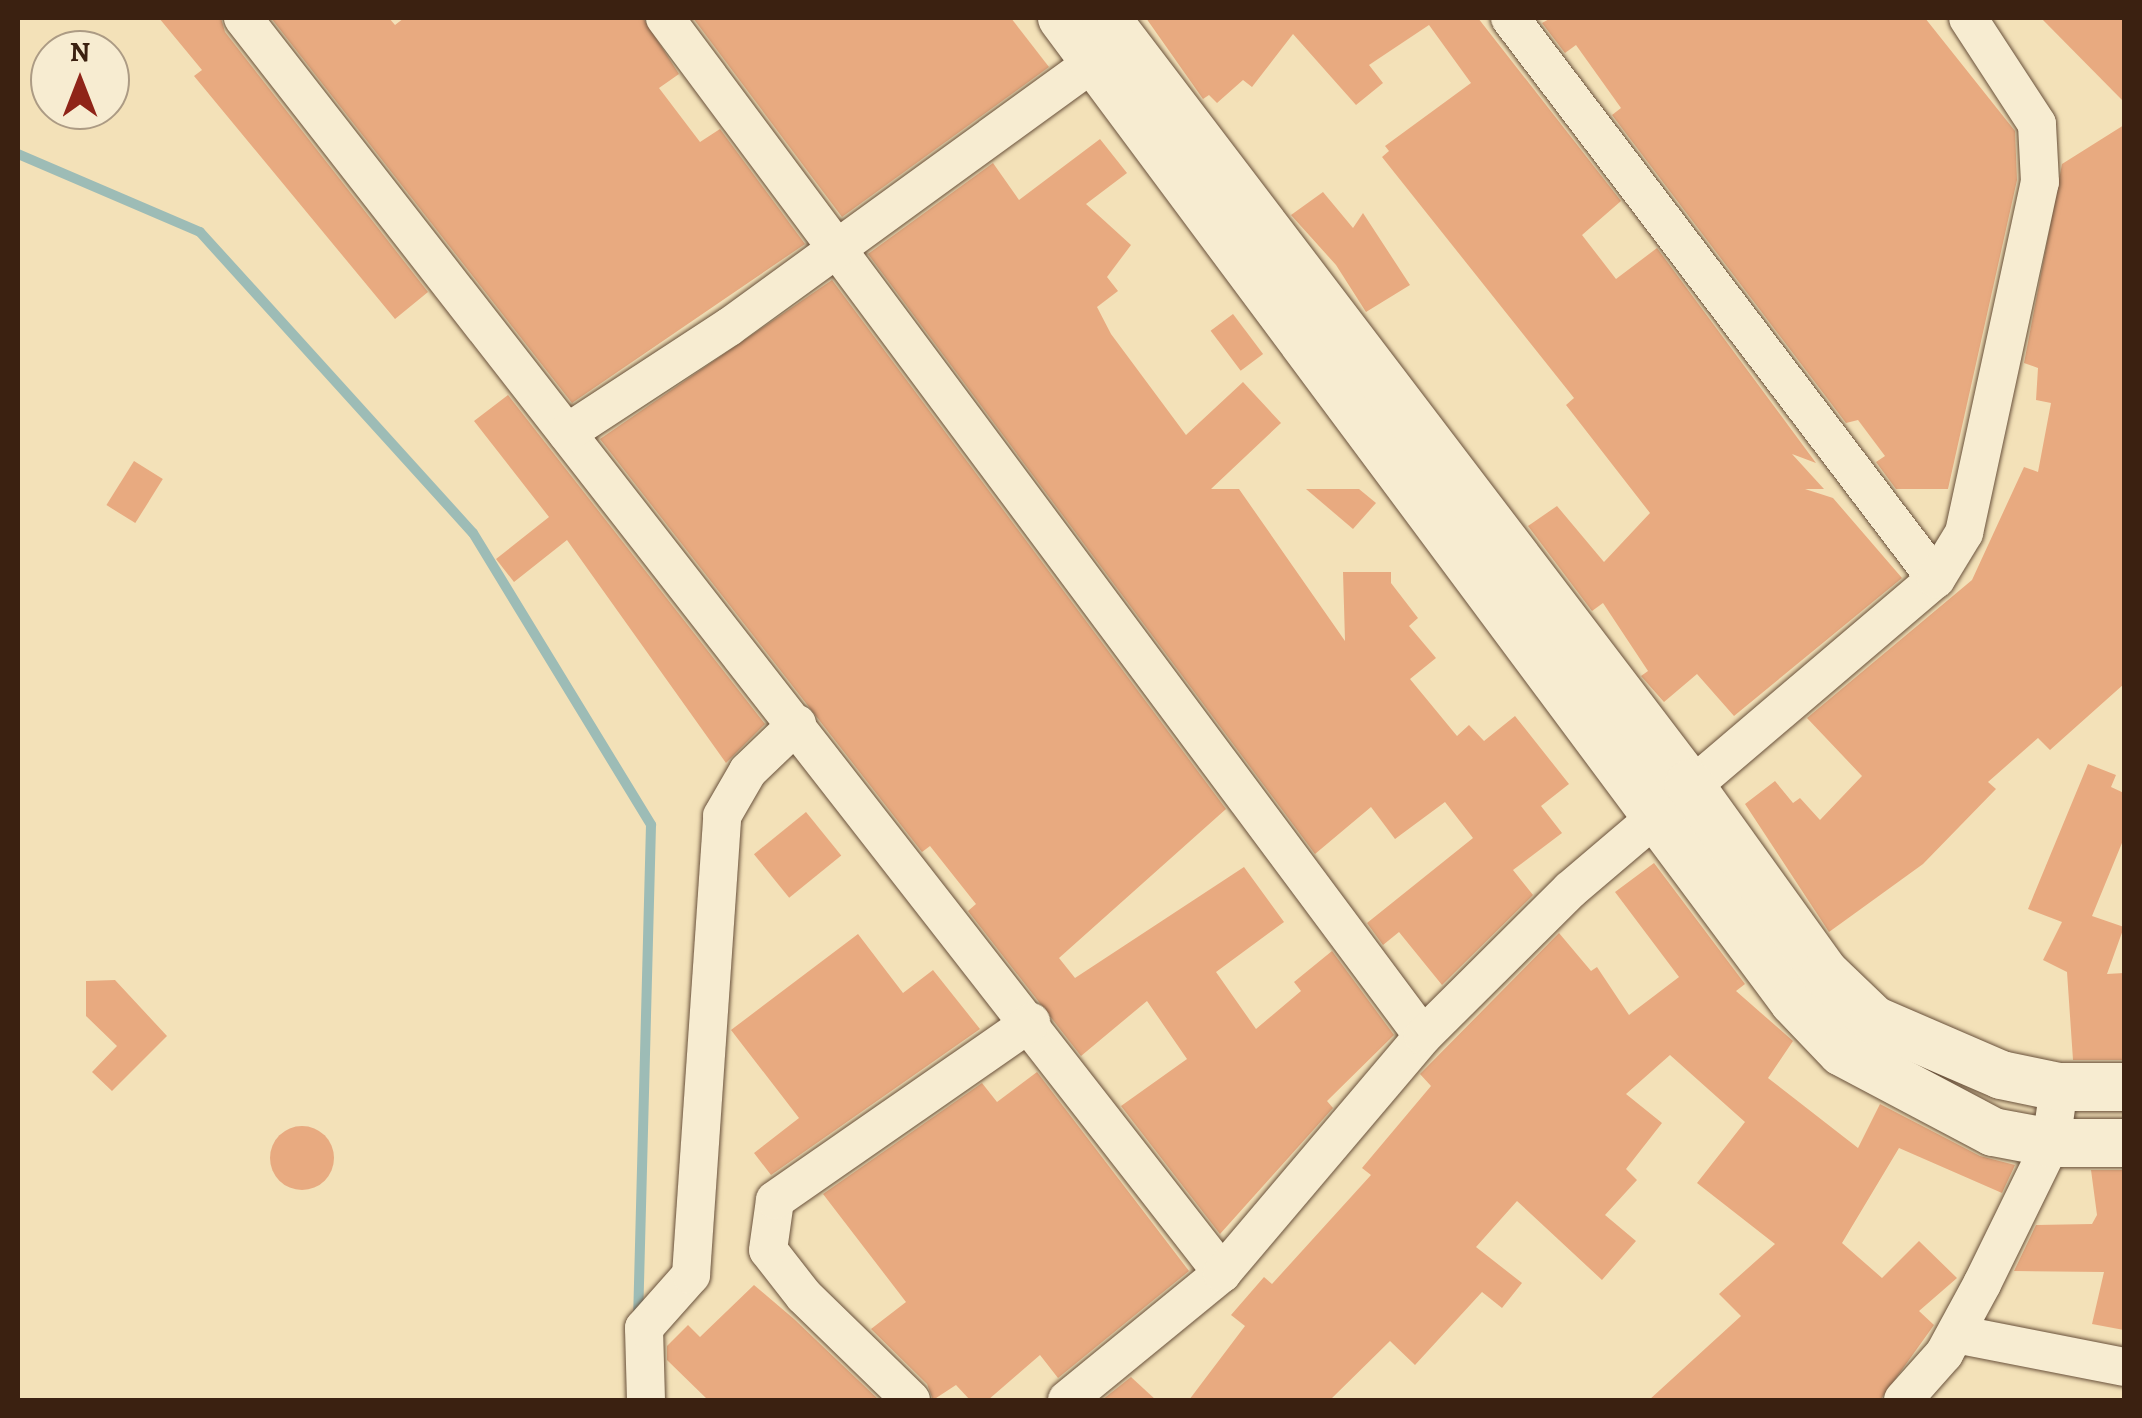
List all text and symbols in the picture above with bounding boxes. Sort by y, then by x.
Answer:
north arrow [30,30,130,130]
text: N [70,33,90,71]

